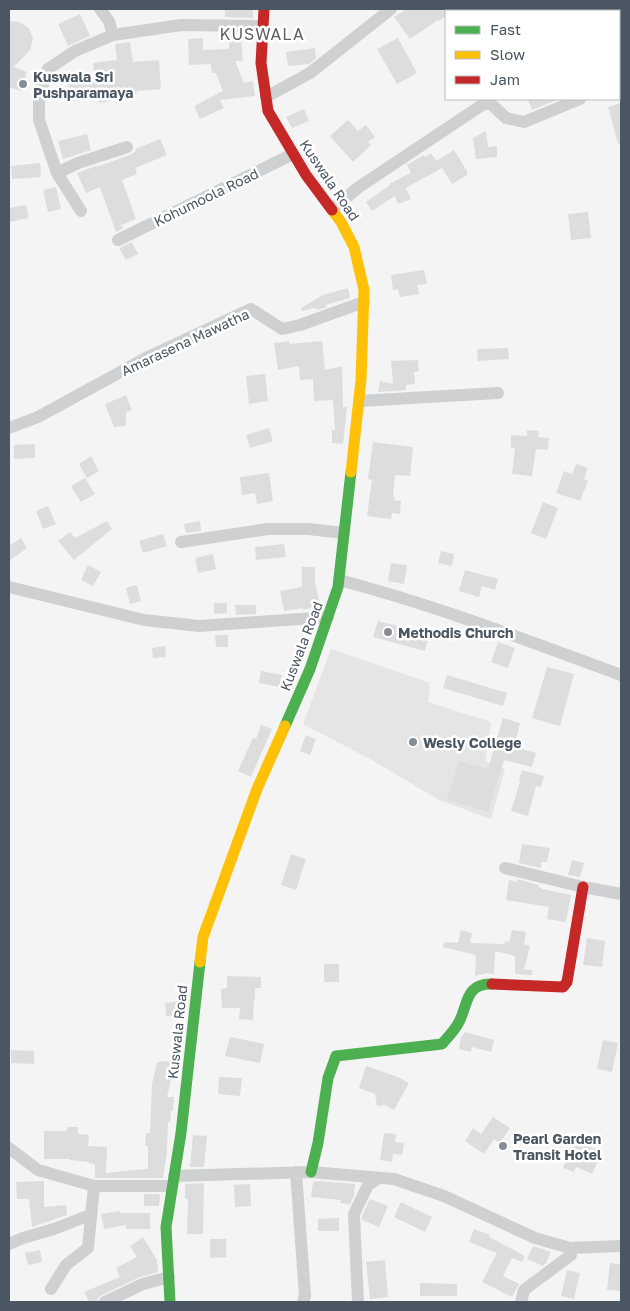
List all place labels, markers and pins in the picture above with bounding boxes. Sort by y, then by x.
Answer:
place label: Kuswala Sri Pushparamaya [33,68,133,101]
marker: Kuswala Sri Pushparamaya [17,78,29,90]
place label: Methodis Church [398,624,513,641]
marker: Methodis Church [382,626,394,638]
place label: Wesly College [423,734,522,751]
marker: Wesly College [407,736,419,748]
place label: Pearl Garden Transit Hotel [513,1130,602,1163]
marker: Pearl Garden Transit Hotel [497,1140,509,1152]

